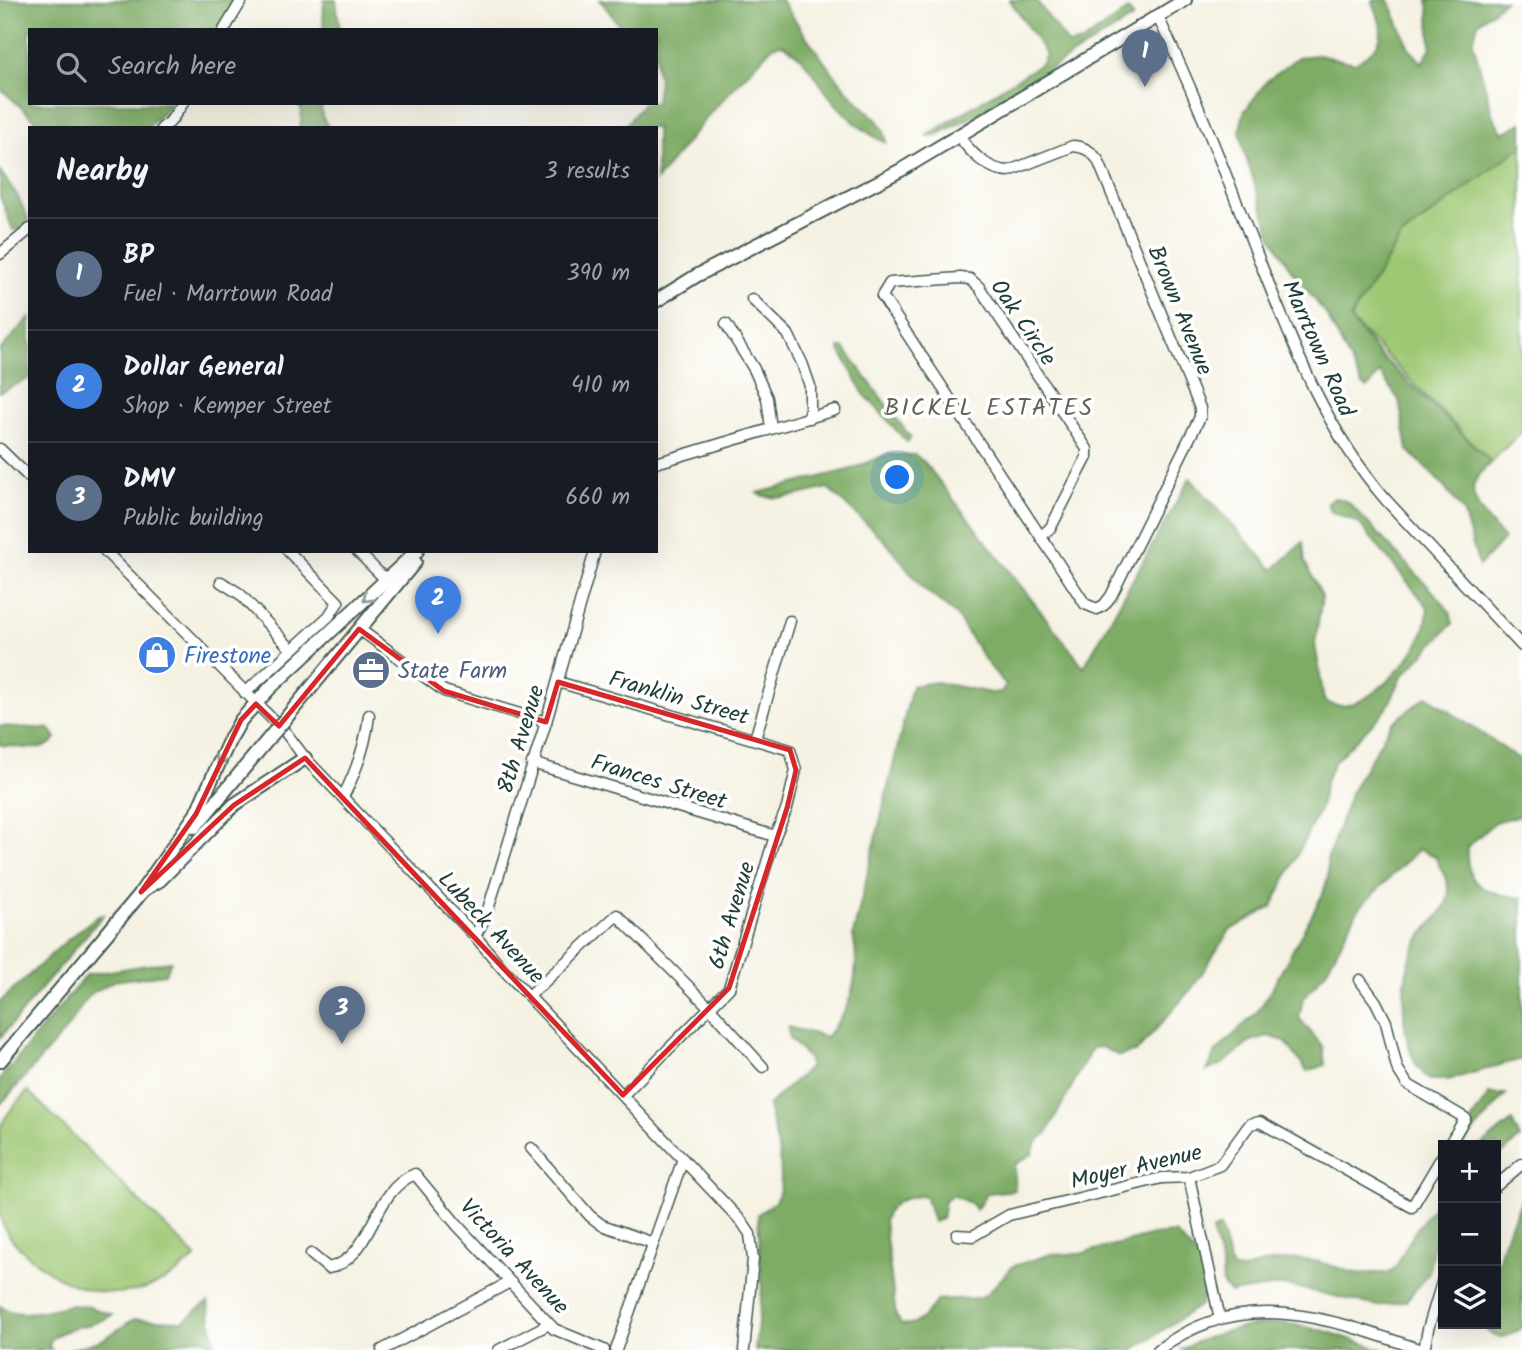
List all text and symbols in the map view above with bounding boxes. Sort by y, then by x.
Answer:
search box [28,28,658,105]
pin: 1 [1122,29,1168,87]
text: Search here [108,46,236,88]
icon: search [52,48,90,86]
text: Nearby [56,148,148,196]
text: 3 results [544,154,630,190]
text: BP [123,235,154,277]
street label: Brown Avenue [1137,240,1222,381]
text: 1 [76,256,82,292]
text: 390 m [567,256,630,292]
street label: Oak Circle [980,272,1065,374]
street label: Marrtown Road [1271,275,1364,424]
text: Fuel · Marrtown Road [123,277,333,313]
text: Dollar General [123,347,284,389]
text: 2 [72,368,86,404]
text: 410 m [571,368,630,404]
text: Shop · Kemper Street [123,389,332,425]
district label: BICKEL ESTATES [884,389,1094,428]
text: DMV [123,459,174,501]
your location [880,460,914,494]
text: 3 [73,480,85,516]
text: 660 m [565,480,630,516]
text: Public building [123,501,264,537]
pin: 2 [415,576,461,634]
one-way arrow [363,590,376,603]
shop icon: Firestone [136,634,178,676]
place label: Firestone [184,639,271,675]
office icon: State Farm [350,649,392,691]
place label: State Farm [398,654,507,690]
street label: Franklin Street [604,662,754,736]
street label: 8th Avenue [488,681,556,798]
street label: Frances Street [586,745,732,821]
one-way arrow [214,754,228,766]
street label: 6th Avenue [699,857,766,974]
street label: Lubeck Avenue [428,863,553,993]
pin: 3 [319,986,365,1044]
street label: Moyer Avenue [1067,1135,1206,1201]
map controls [1438,1140,1501,1329]
button: + [1438,1140,1501,1203]
street label: Victoria Avenue [450,1191,577,1324]
button: − [1438,1203,1501,1266]
button: layers [1438,1266,1501,1329]

